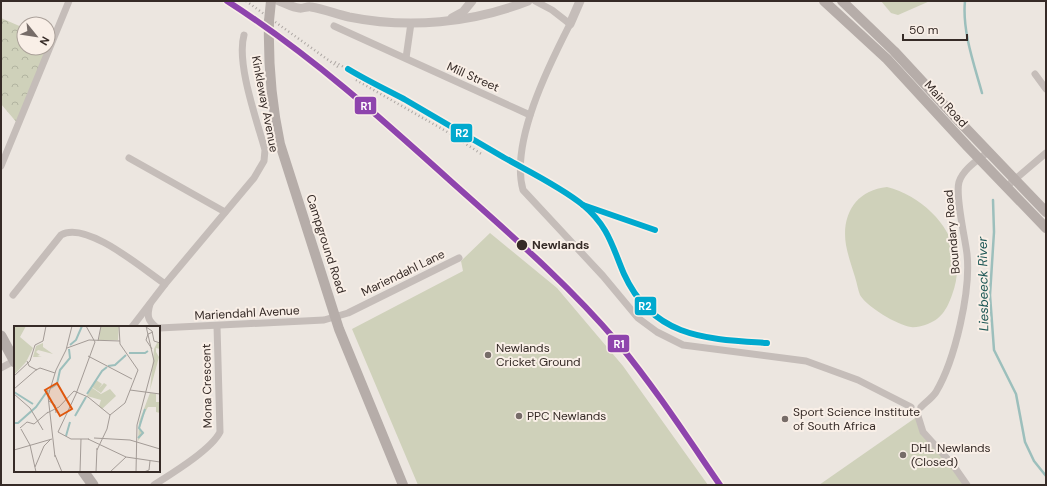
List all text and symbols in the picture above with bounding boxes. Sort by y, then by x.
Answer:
north arrow [16,16,56,56]
scale bar [903,16,967,42]
text: 50 m [909,22,938,38]
text: N [37,34,53,48]
street label: Kinkleway Avenue [248,54,282,154]
street label: Mill Street [444,58,502,96]
street label: Main Road [921,77,971,131]
line badge: R1 [354,96,377,115]
text: R1 [361,99,371,113]
line badge: R2 [450,123,473,143]
text: R2 [455,126,469,140]
street label: Boundary Road [940,189,964,275]
street label: Campground Road [302,192,350,296]
water label: Liesbeeck River [974,235,992,331]
place label: Newlands [532,237,589,253]
marker: Newlands [515,238,529,252]
street label: Mariendahl Lane [359,246,448,300]
line badge: R2 [634,296,657,316]
text: R2 [638,299,652,313]
street label: Mariendahl Avenue [194,302,300,324]
inset map [14,326,160,472]
line badge: R1 [607,334,630,353]
text: R1 [614,337,624,351]
place label: Newlands Cricket Ground [496,340,581,370]
street label: Mona Crescent [198,343,216,429]
marker: Newlands Cricket Ground [483,350,493,360]
place label: Sport Science Institute of South Africa [793,404,920,434]
place label: PPC Newlands [527,408,606,424]
marker: PPC Newlands [514,411,524,421]
marker: Sport Science Institute of South Africa [780,414,790,424]
place label: DHL Newlands (Closed) [911,440,991,470]
marker: DHL Newlands (Closed) [898,450,908,460]

